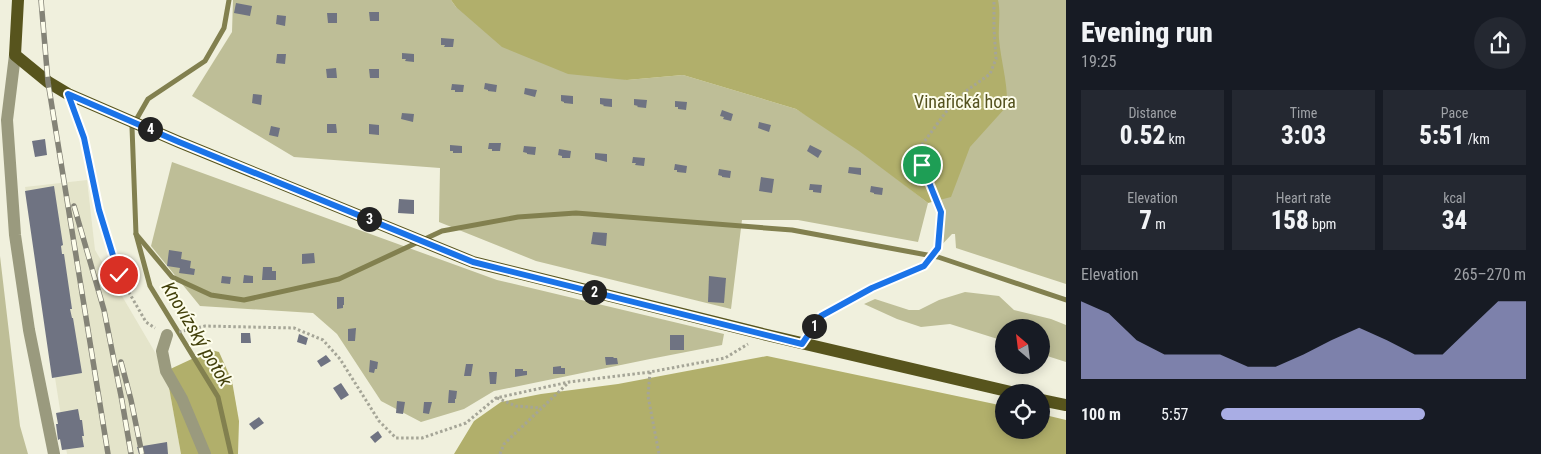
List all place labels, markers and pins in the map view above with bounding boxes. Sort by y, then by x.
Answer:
pin: 4 [138,116,162,142]
pin [901,144,943,186]
pin: 3 [356,206,382,232]
pin [98,254,140,296]
pin: 2 [582,280,606,304]
pin: 1 [802,314,826,338]

